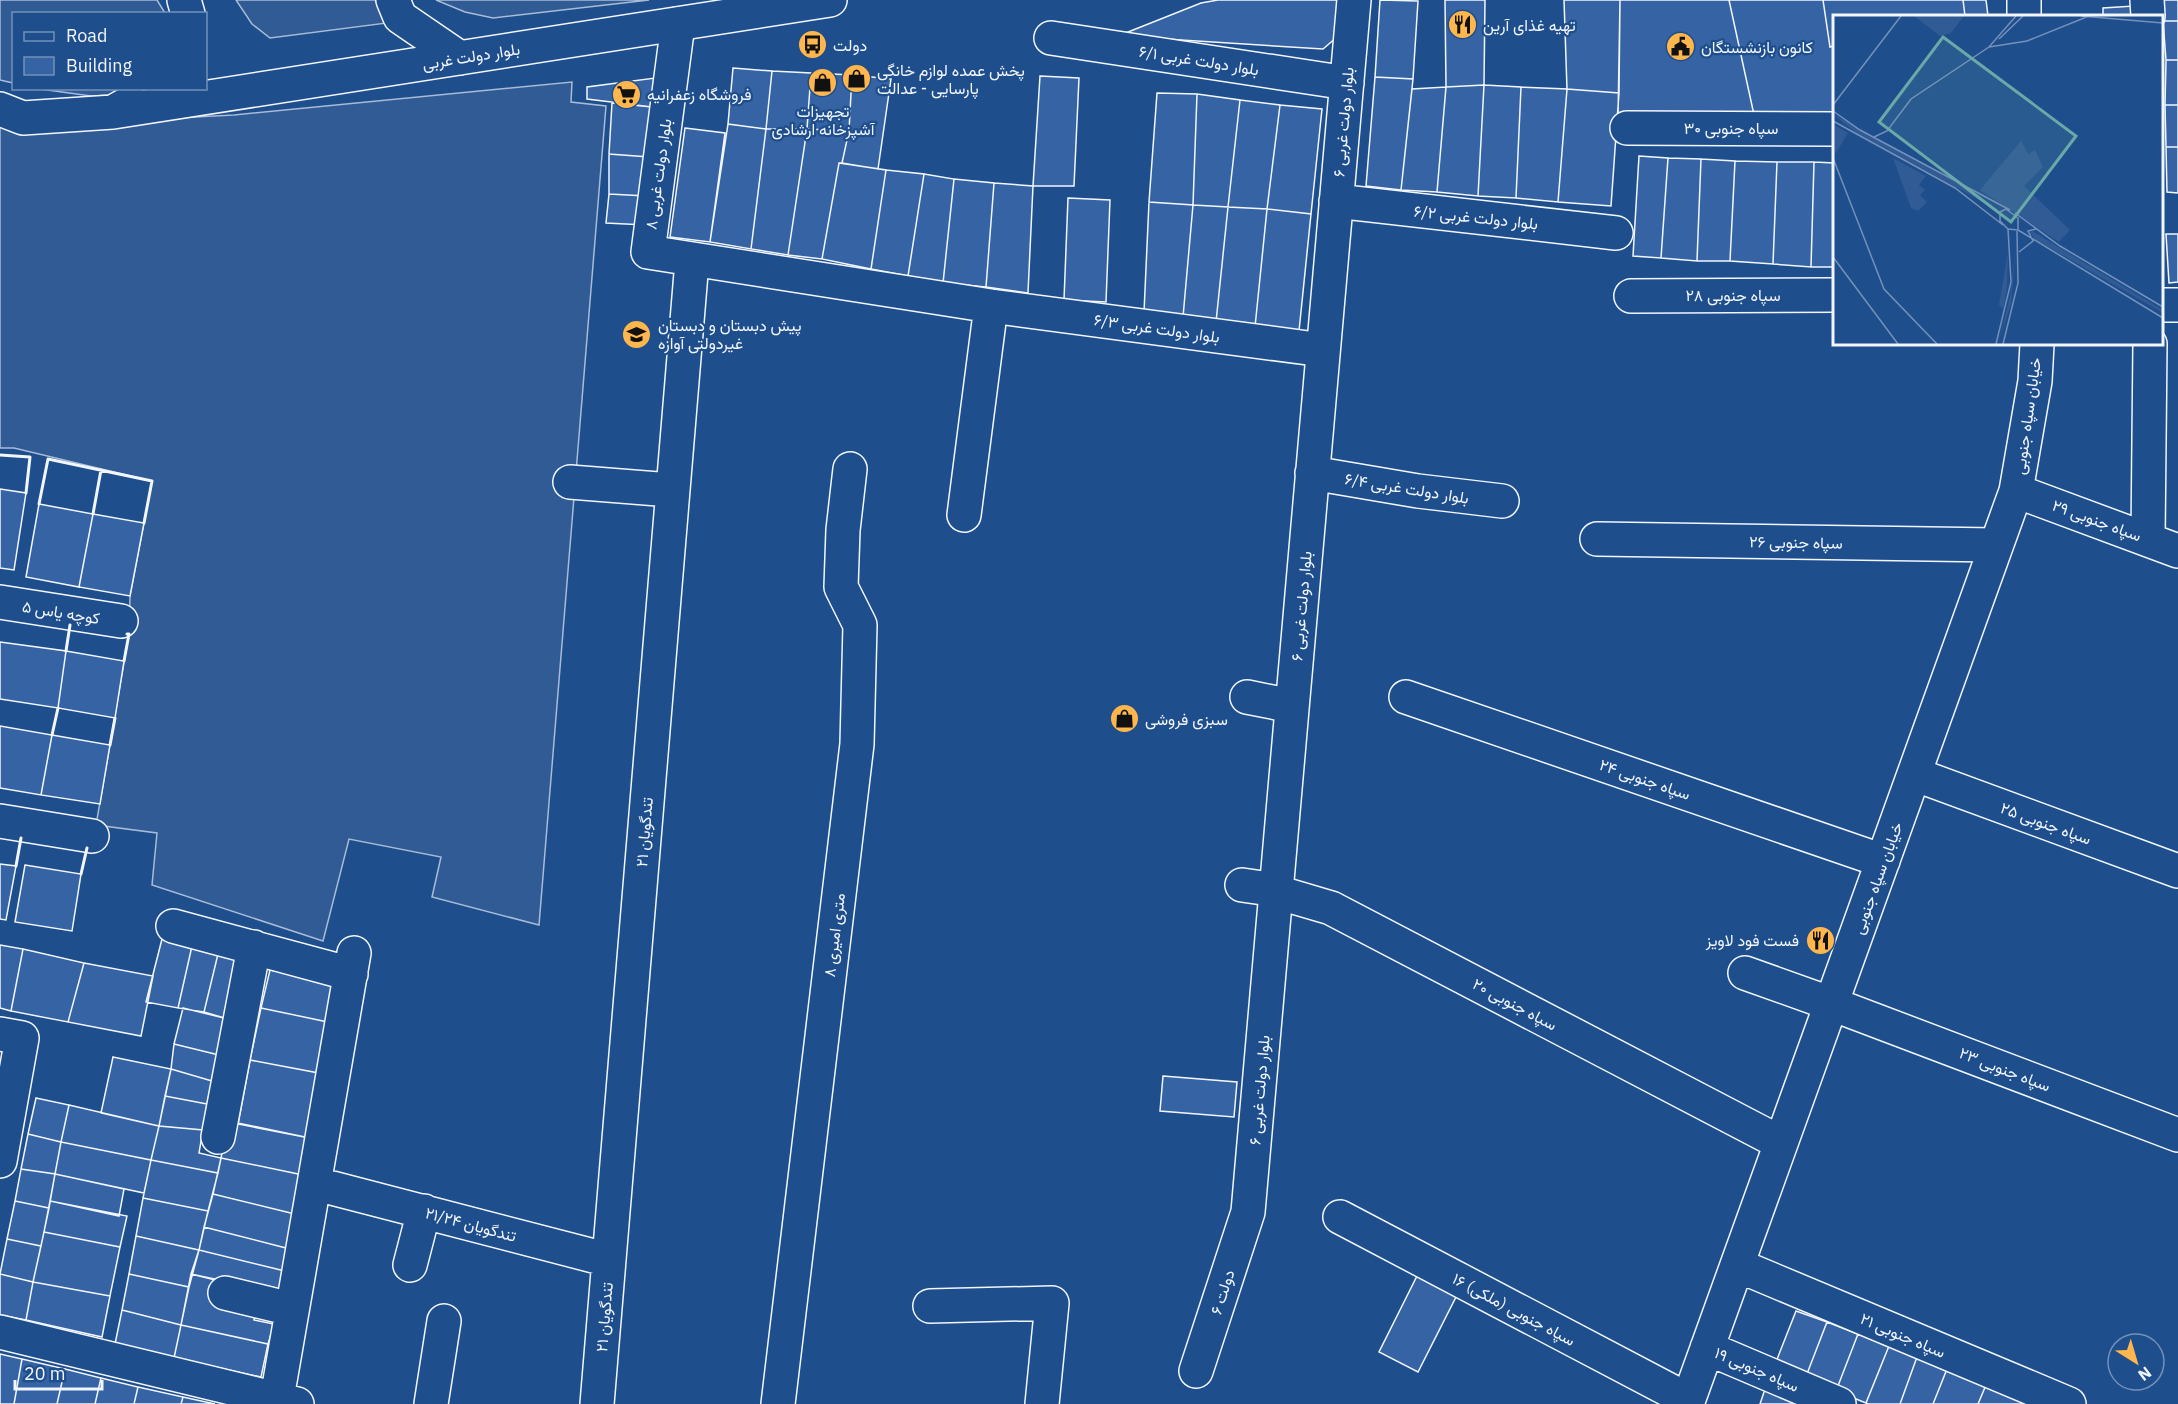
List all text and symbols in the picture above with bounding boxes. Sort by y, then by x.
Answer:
restaurant icon: تهیه غذای آرین [1446,9,1478,41]
legend [12,12,207,90]
place label: تهیه غذای آرین [1483,15,1576,36]
inset map [1833,15,2163,345]
text: Road [66,24,107,47]
bus stop icon: دولت [796,29,828,61]
public building icon: کانون بازنشستگان [1664,31,1696,63]
place label: دولت [833,35,867,56]
place label: کانون بازنشستگان [1701,37,1813,58]
street label: بلوار دولت غربی [421,38,521,75]
street label: بلوار دولت غربی ۶/۱ [1138,41,1260,80]
text: Building [66,54,133,77]
place label: پخش عمده لوازم خانگی پارسایی - عدالت [877,60,1025,100]
shop icon: پخش عمده لوازم خانگی پارسایی - عدالت [840,63,872,95]
street label: بلوار دولت غربی ۶ [1328,66,1359,178]
shop icon: تجهیزات آشپزخانه ارشادی [807,67,839,99]
supermarket icon: فروشگاه زعفرانیه [610,78,642,110]
place label: فروشگاه زعفرانیه [647,84,752,105]
place label: تجهیزات آشپزخانه ارشادی [772,101,876,141]
street label: بلوار دولت غربی ۸ [640,117,677,231]
street label: ۳۰ سپاه جنوبی [1684,118,1778,140]
street label: بلوار دولت غربی ۶/۲ [1413,201,1539,234]
street label: ۲۸ سپاه جنوبی [1685,285,1781,307]
street label: بلوار دولت غربی ۶/۳ [1093,309,1221,348]
place label: پیش دبستان و دبستان غیردولتی آوازه [658,315,802,354]
school or university icon: پیش دبستان و دبستان غیردولتی آوازه [621,318,653,350]
street label: خیابان سپاه جنوبی [2009,356,2047,476]
street label: بلوار دولت غربی ۶/۴ [1343,468,1471,509]
street label: ۲۹ سپاه جنوبی [2049,495,2144,547]
street label: ۲۶ سپاه جنوبی [1749,531,1843,555]
street label: بلوار دولت غربی ۶ [1286,550,1317,662]
street label: کوچه یاس ۵ [20,596,101,630]
shop icon: سبزی فروشی [1108,703,1140,735]
place label: سبزی فروشی [1145,709,1228,730]
street label: ۲۴ سپاه جنوبی [1596,754,1693,806]
street label: ۲۱ تندگویان [631,796,658,868]
street label: ۲۵ سپاه جنوبی [1997,797,2094,851]
street label: خیابان سپاه جنوبی [1847,819,1909,937]
street label: ۸ متری امیری [819,892,850,978]
restaurant icon: فست فود لاویز [1804,924,1836,956]
place label: فست فود لاویز [1705,930,1799,951]
street label: ۲۰ سپاه جنوبی [1469,973,1561,1036]
street label: بلوار دولت غربی ۶ [1244,1034,1275,1146]
street label: ۲۳ سپاه جنوبی [1956,1042,2054,1097]
street label: ۲۱/۲۴ تندگویان [423,1202,519,1247]
street label: ۶ دولت [1205,1267,1240,1317]
street label: ۱۶ سپاه جنوبی (ملکی) [1448,1268,1579,1352]
street label: ۲۱ تندگویان [591,1281,618,1353]
street label: ۲۱ سپاه جنوبی [1857,1308,1949,1364]
north arrow [2106,1332,2166,1392]
street label: ۱۹ سپاه جنوبی [1711,1342,1802,1398]
scale bar [15,1353,102,1391]
text: 20 m [24,1362,66,1385]
text: N [2134,1363,2156,1385]

